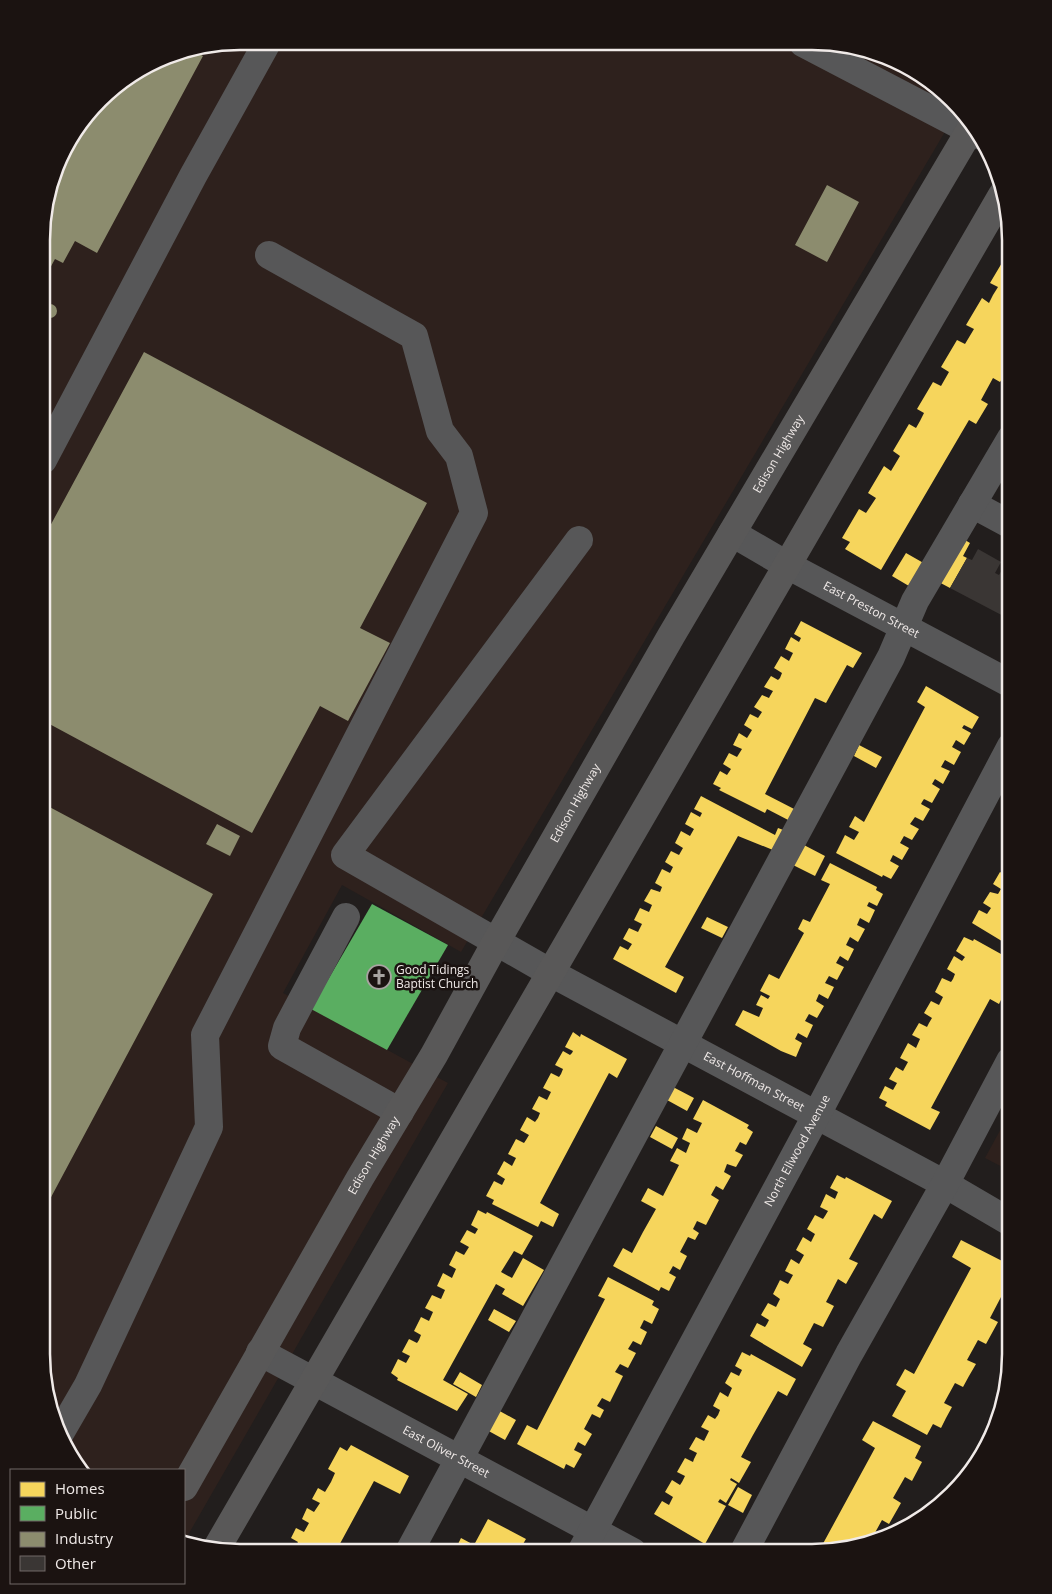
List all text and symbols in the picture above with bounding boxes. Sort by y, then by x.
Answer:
street label: Edison Highway [748,411,808,496]
street label: East Preston Street [820,577,923,642]
street label: Edison Highway [546,760,605,845]
place label: Good Tidings Baptist Church [396,961,478,992]
church icon: Good Tidings Baptist Church [366,964,392,990]
street label: East Hoffman Street [701,1047,808,1115]
street label: North Ellwood Avenue [760,1091,834,1209]
street label: Edison Highway [343,1112,404,1197]
street label: East Oliver Street [400,1421,493,1481]
legend [10,1469,185,1584]
text: Homes [55,1478,105,1498]
text: Public [55,1503,97,1523]
text: Industry [55,1528,113,1548]
text: Other [55,1553,96,1573]

